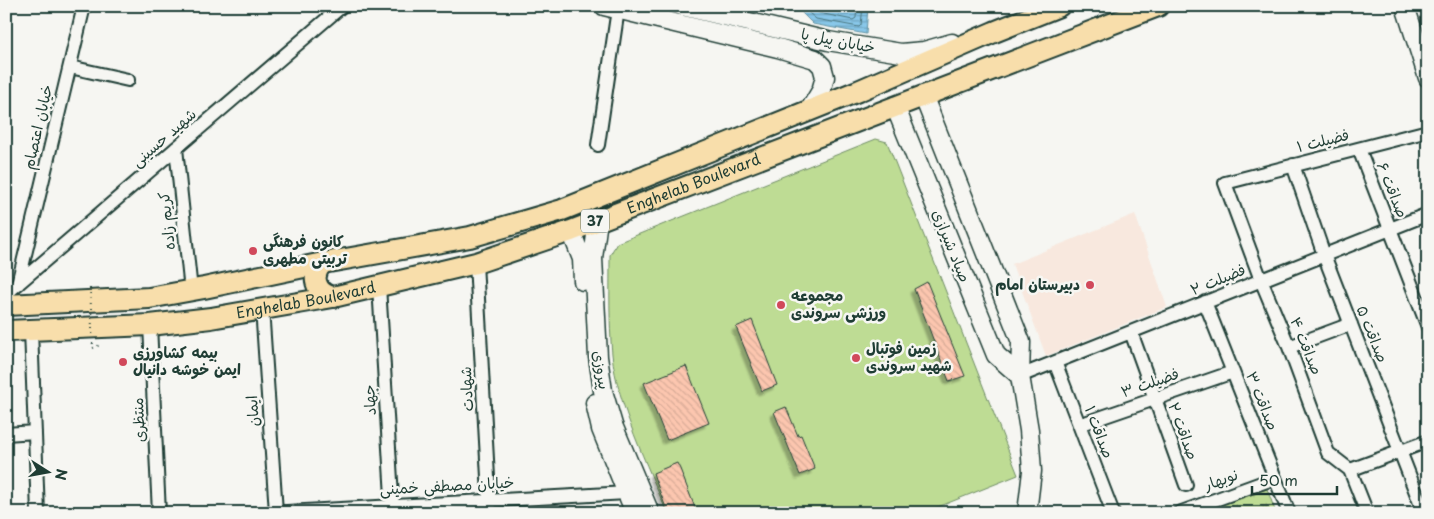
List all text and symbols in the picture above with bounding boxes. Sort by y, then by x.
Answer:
street label: خیابان پیل پا [799,21,877,58]
street label: خیابان اعتصام [16,82,58,172]
street label: شهید حسینی [126,102,201,172]
street label: فضیلت ۱ [1294,122,1351,157]
street label: Enghelab Boulevard [623,146,763,219]
street label: صداقت ۶ [1372,158,1415,221]
street label: کریم زاده [151,191,182,251]
street label: صیاد شیرازی [927,206,977,285]
road number: 37 [581,210,609,232]
place label: کانون فرهنگی تربیتی مطهری [263,229,348,269]
marker: کانون فرهنگی تربیتی مطهری [247,245,259,257]
street label: فضیلت ۲ [1186,257,1249,300]
place label: دبیرستان امام [995,272,1080,296]
street label: Enghelab Boulevard [234,274,378,323]
marker: دبیرستان امام [1084,279,1096,291]
place label: مجموعه ورزشی سروندی [791,283,886,323]
marker: مجموعه ورزشی سروندی [775,299,787,311]
street label: صداقت ۵ [1352,301,1395,365]
street label: صداقت ۴ [1285,313,1329,378]
place label: زمین فوتبال شهید سروندی [866,336,952,376]
place label: بیمه کشاورزی ایمن خوشه دانیال [133,340,241,380]
street label: پیروزی [588,349,617,391]
marker: زمین فوتبال شهید سروندی [850,352,862,364]
marker: بیمه کشاورزی ایمن خوشه دانیال [117,356,129,368]
street label: فضیلت ۳ [1117,361,1182,402]
street label: شهادت [453,366,478,412]
street label: صداقت ۳ [1241,368,1286,433]
street label: جهاد [356,384,381,416]
street label: ایمان [239,395,264,427]
street label: منتظری [125,397,150,443]
street label: صداقت ۲ [1163,399,1205,462]
street label: صداقت ۱ [1080,402,1121,461]
north arrow [22,446,72,496]
street label: نوبهار [1199,462,1241,496]
scale bar [1252,464,1336,496]
text: N [50,467,73,482]
text: 50 m [1259,468,1298,491]
street label: خیابان مصطفی خمینی [379,469,515,500]

